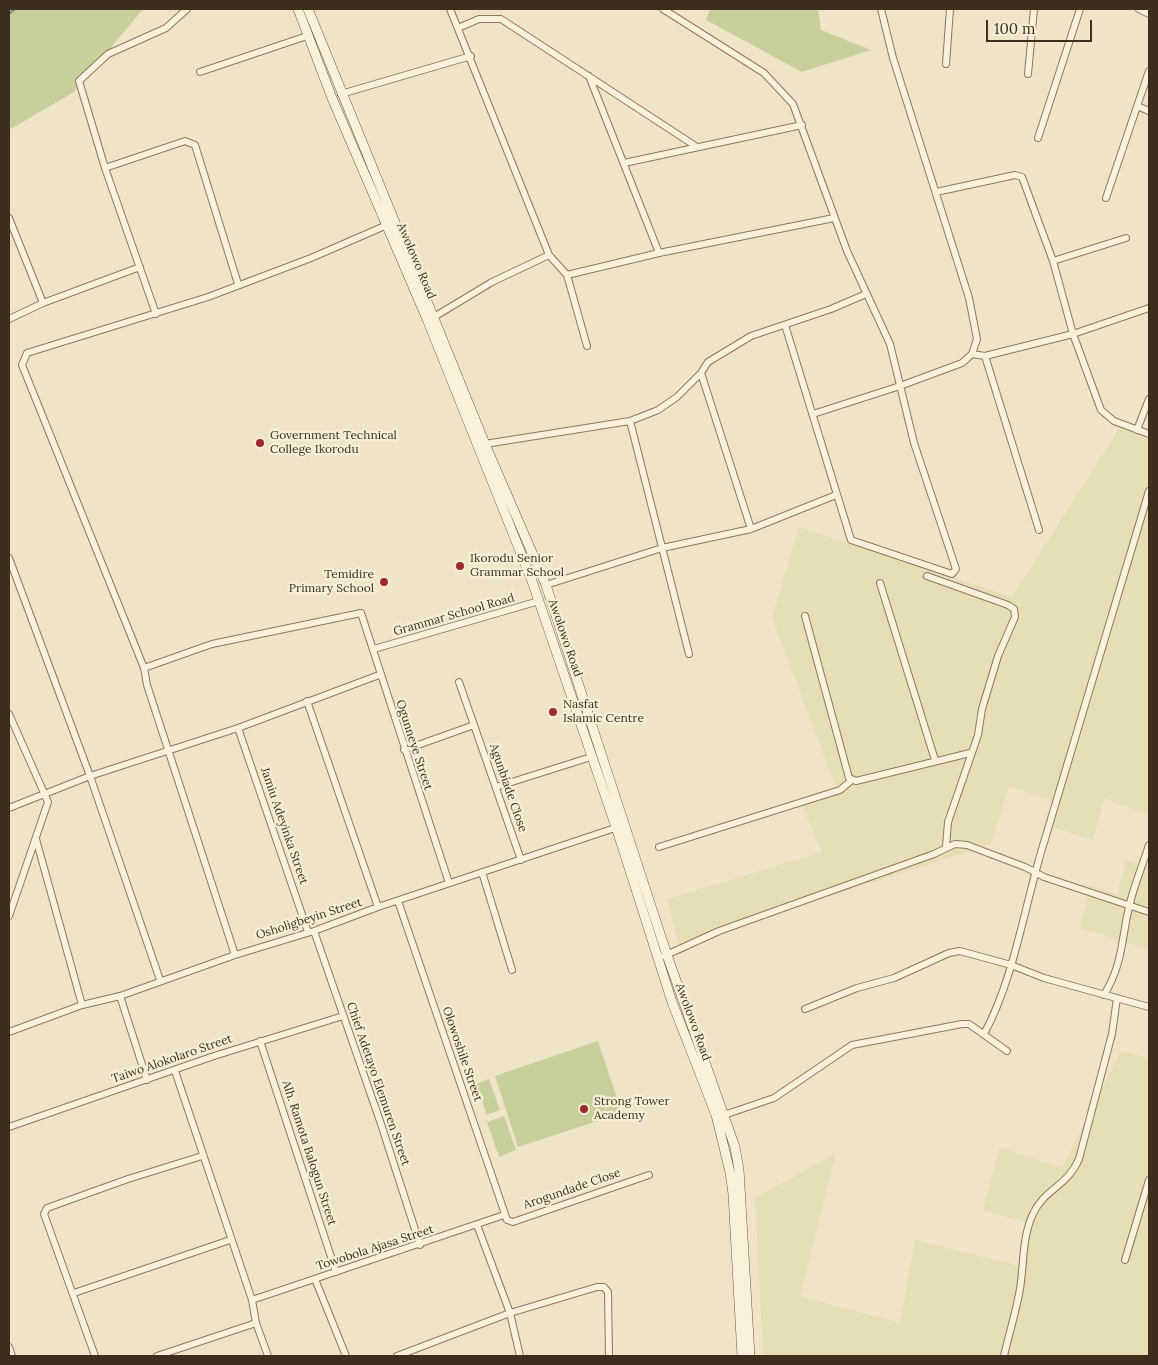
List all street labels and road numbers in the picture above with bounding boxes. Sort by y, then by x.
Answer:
street label: Awolowo Road [393,221,439,301]
street label: Grammar School Road [392,591,516,639]
street label: Awolowo Road [545,597,585,679]
street label: Ogunneye Street [393,698,435,792]
street label: Agunbiade Close [486,742,530,834]
street label: Jamiu Adeyinka Street [257,766,311,886]
street label: Osholigbeyin Street [254,895,364,943]
street label: Awolowo Road [672,981,714,1063]
street label: Chief Adetayo Elemuren Street [343,1000,413,1168]
street label: Olowoshile Street [439,1005,485,1103]
street label: Taiwo Alokolaro Street [110,1032,234,1086]
street label: Alh. Ramota Balogun Street [279,1079,339,1227]
street label: Arogundade Close [522,1166,622,1212]
street label: Towobola Ajasa Street [314,1222,436,1274]

